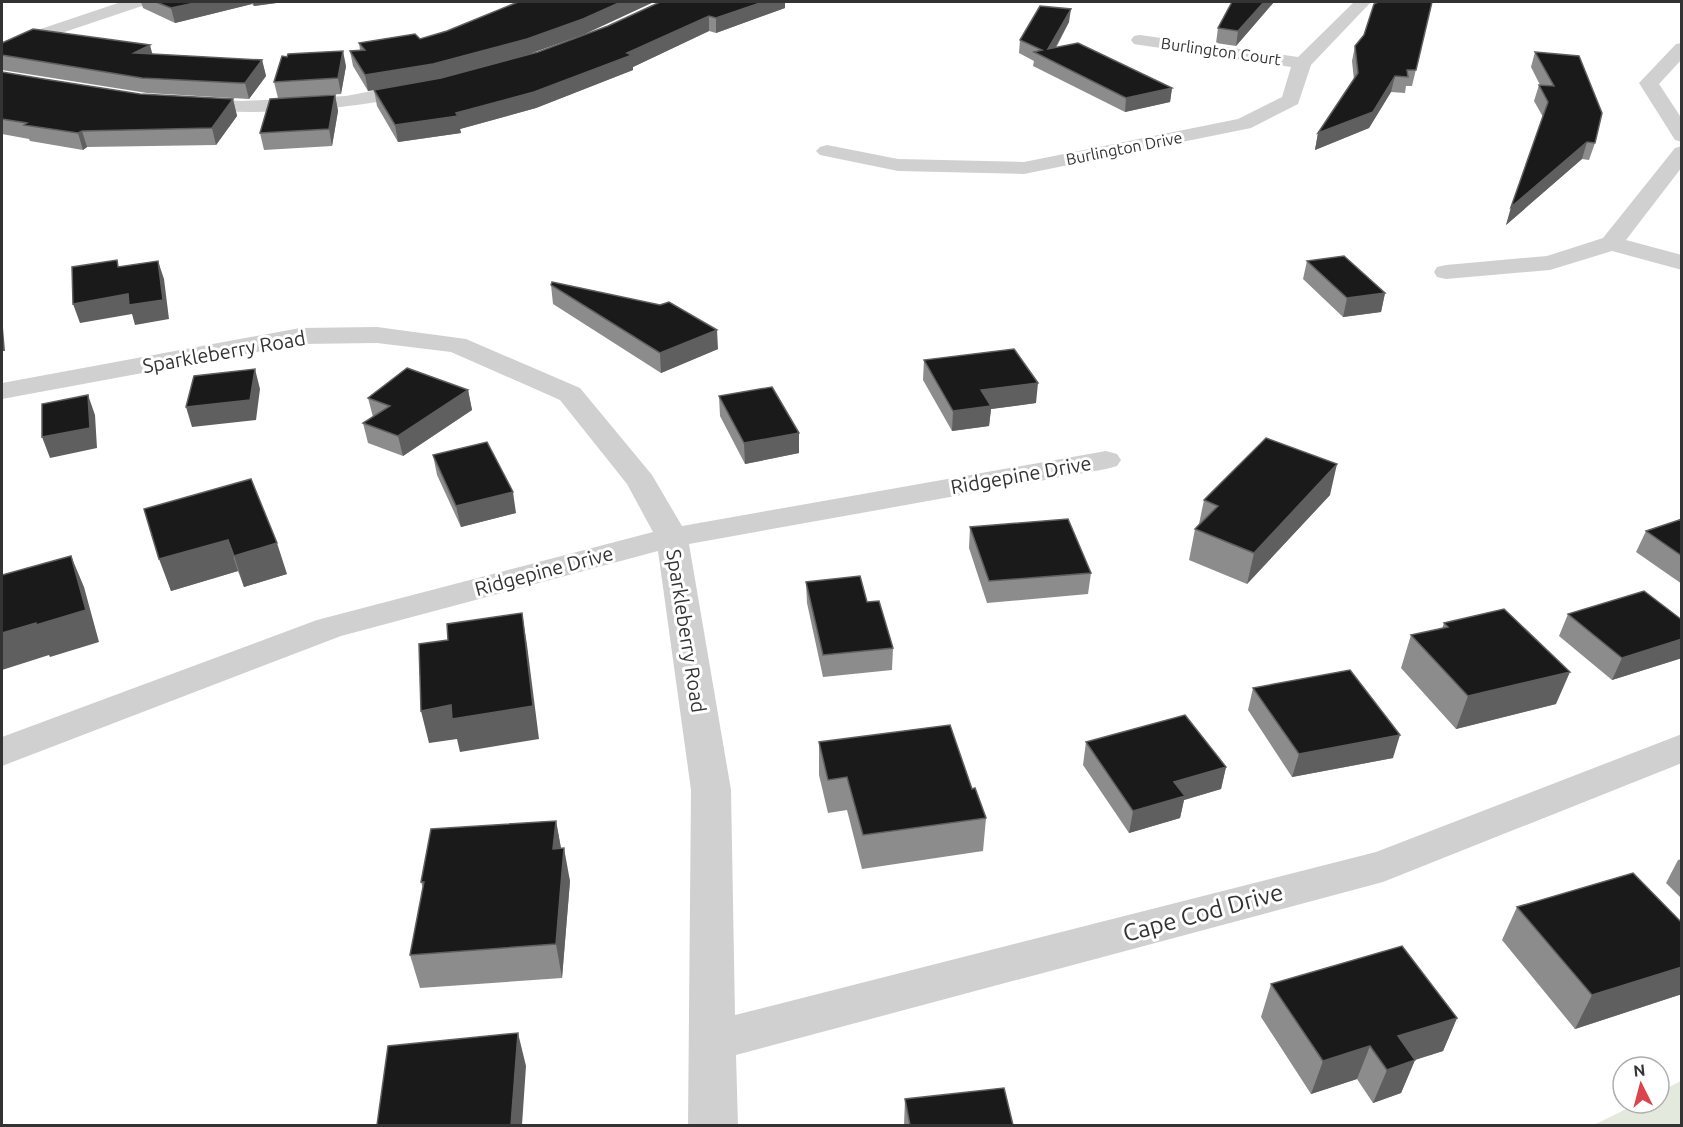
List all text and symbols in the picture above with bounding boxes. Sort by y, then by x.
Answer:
street label: Burlington Court [1160,34,1283,68]
street label: Burlington Drive [1064,128,1184,168]
street label: Sparkleberry Road [141,326,307,377]
street label: Ridgepine Drive [949,451,1093,498]
street label: Ridgepine Drive [472,541,616,600]
street label: Sparkleberry Road [662,548,711,714]
street label: Cape Cod Drive [1120,878,1286,947]
north arrow [1611,1055,1671,1115]
text: N [1633,1061,1646,1080]

